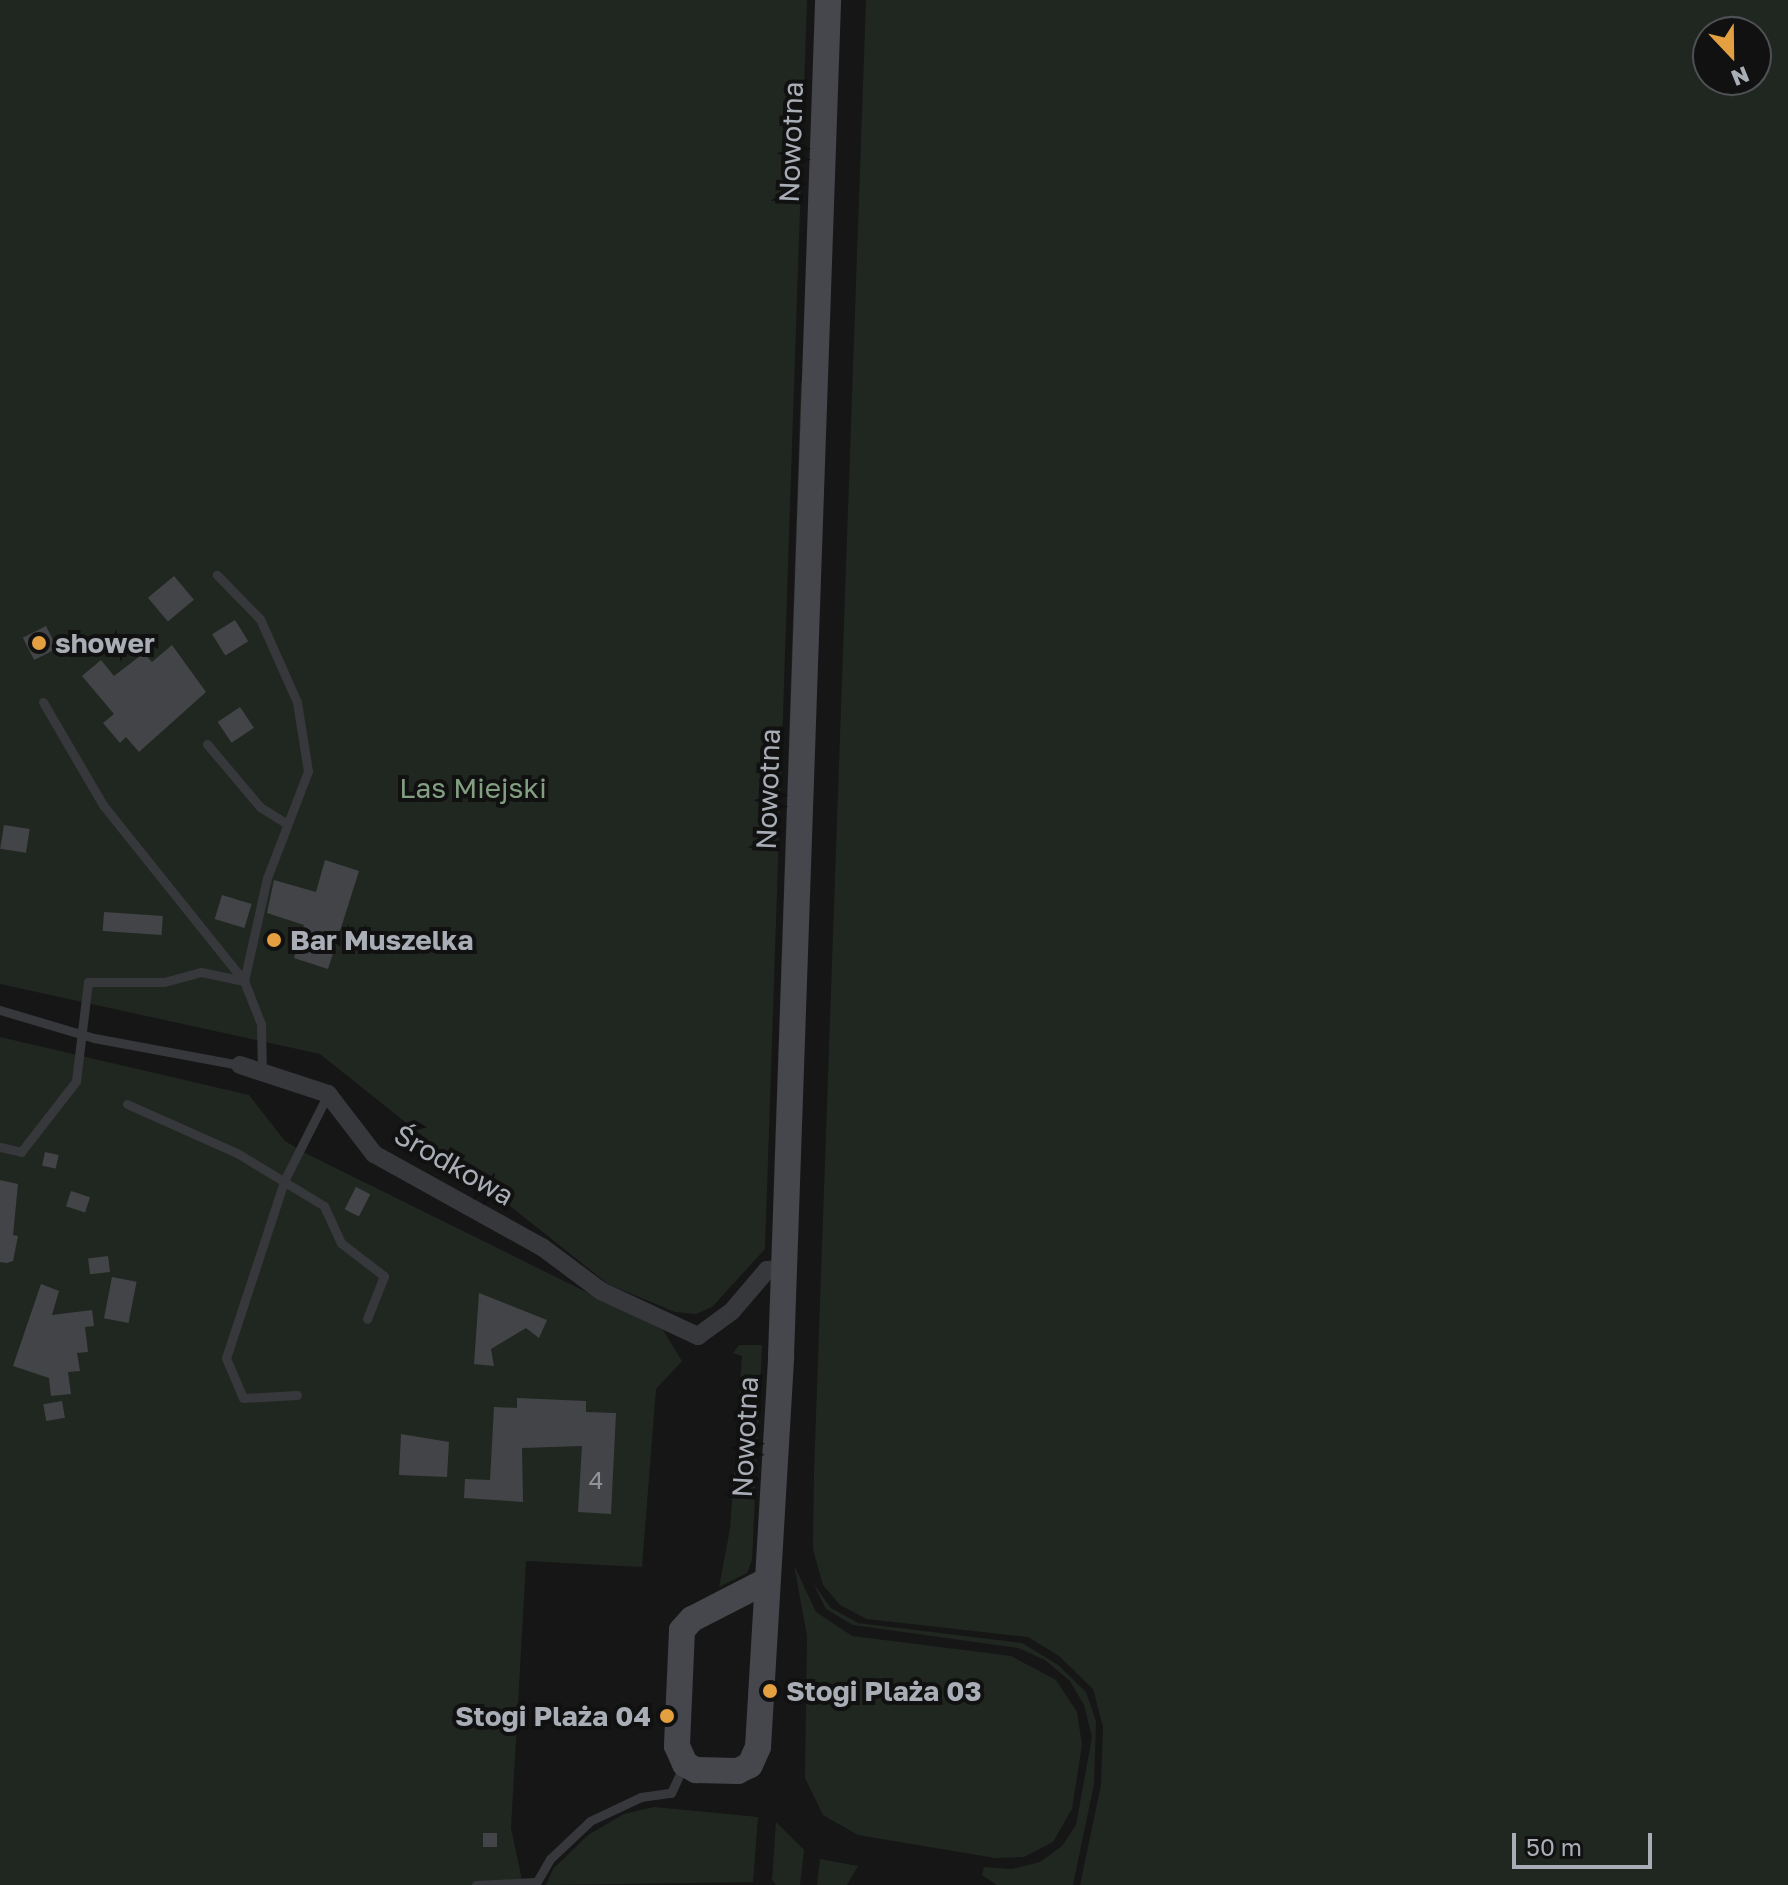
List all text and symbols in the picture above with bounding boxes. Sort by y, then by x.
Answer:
north arrow [1692,16,1772,96]
text: N [1728,61,1753,93]
street label: Nowotna [772,81,810,203]
place label: shower [55,626,155,660]
marker: shower [30,634,48,652]
street label: Nowotna [749,728,787,850]
park label: Las Miejski [399,771,547,805]
place label: Bar Muszelka [290,923,473,957]
marker: Bar Muszelka [265,931,283,949]
street label: Środkowa [388,1117,520,1213]
street label: Nowotna [725,1376,765,1498]
house number: 4 [589,1466,603,1494]
place label: Stogi Plaża 03 [786,1674,982,1708]
marker: Stogi Plaża 03 [761,1682,779,1700]
place label: Stogi Plaża 04 [455,1699,651,1733]
marker: Stogi Plaża 04 [658,1707,676,1725]
scale bar [1516,1817,1656,1867]
text: 50 m [1526,1832,1582,1861]

